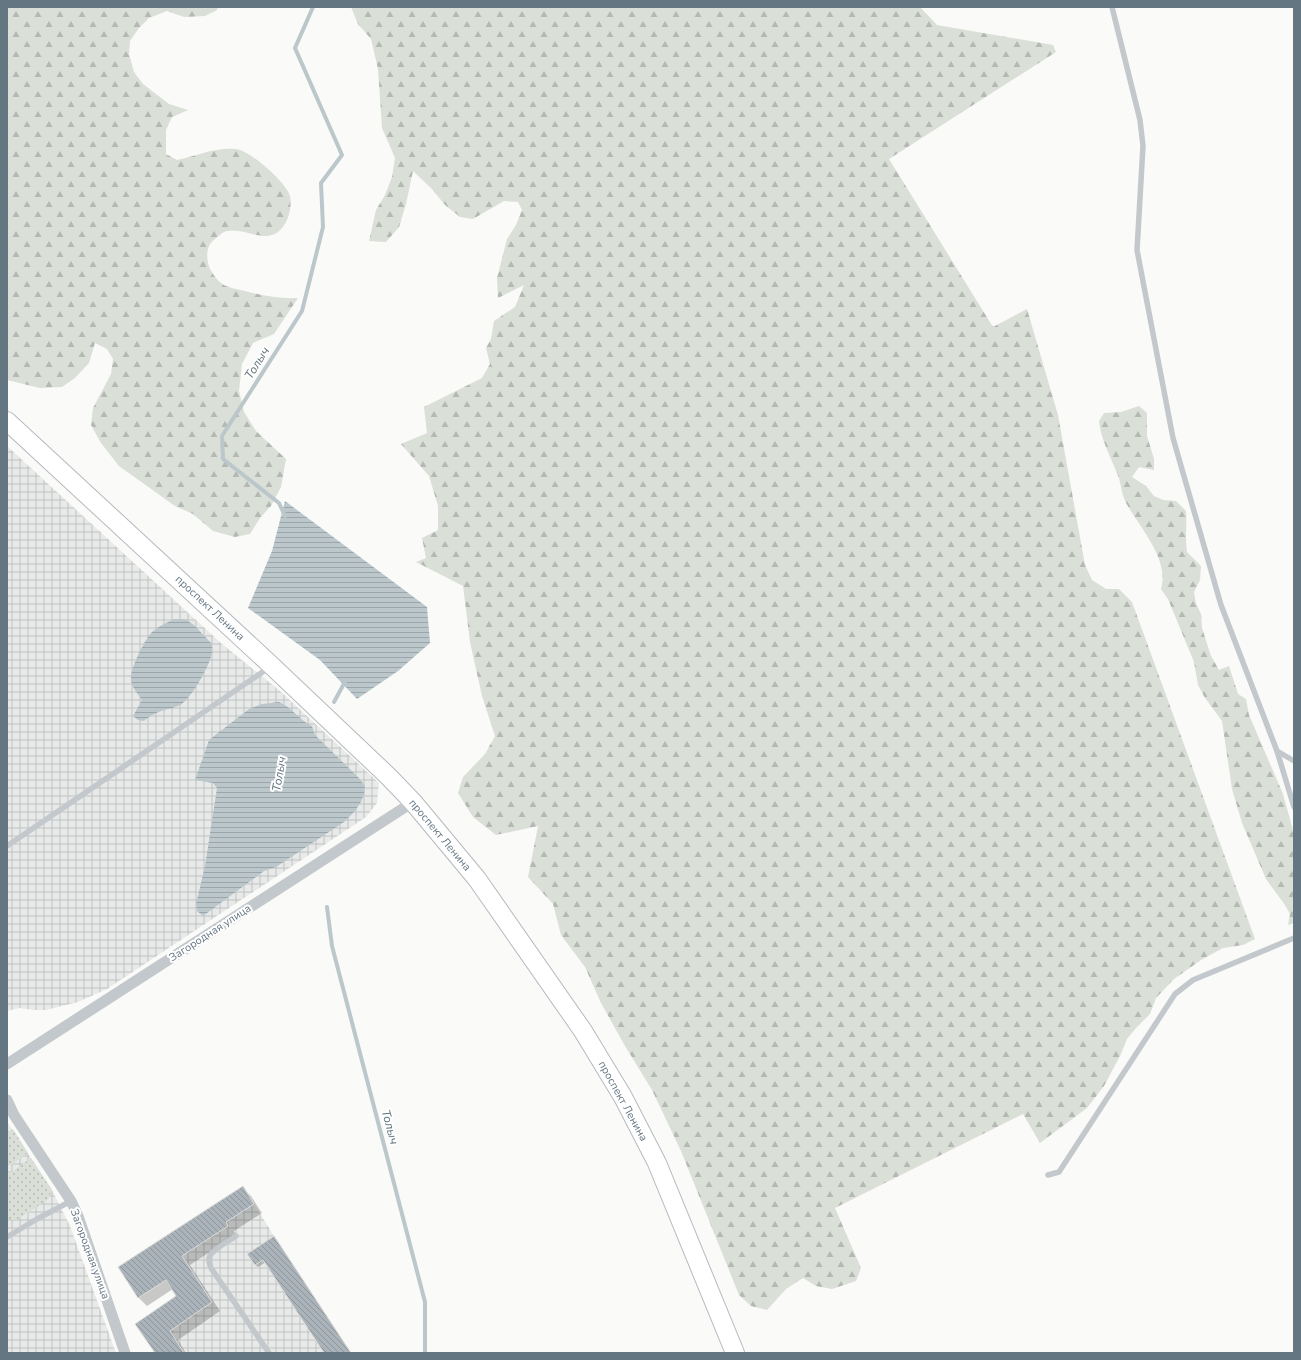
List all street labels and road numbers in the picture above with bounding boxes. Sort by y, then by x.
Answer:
street label: проспект Ленина [172,572,248,644]
street label: проспект Ленина [405,796,475,874]
street label: Загородная улица [166,901,254,965]
street label: проспект Ленина [595,1058,651,1144]
street label: Загородная улица [67,1207,113,1301]

